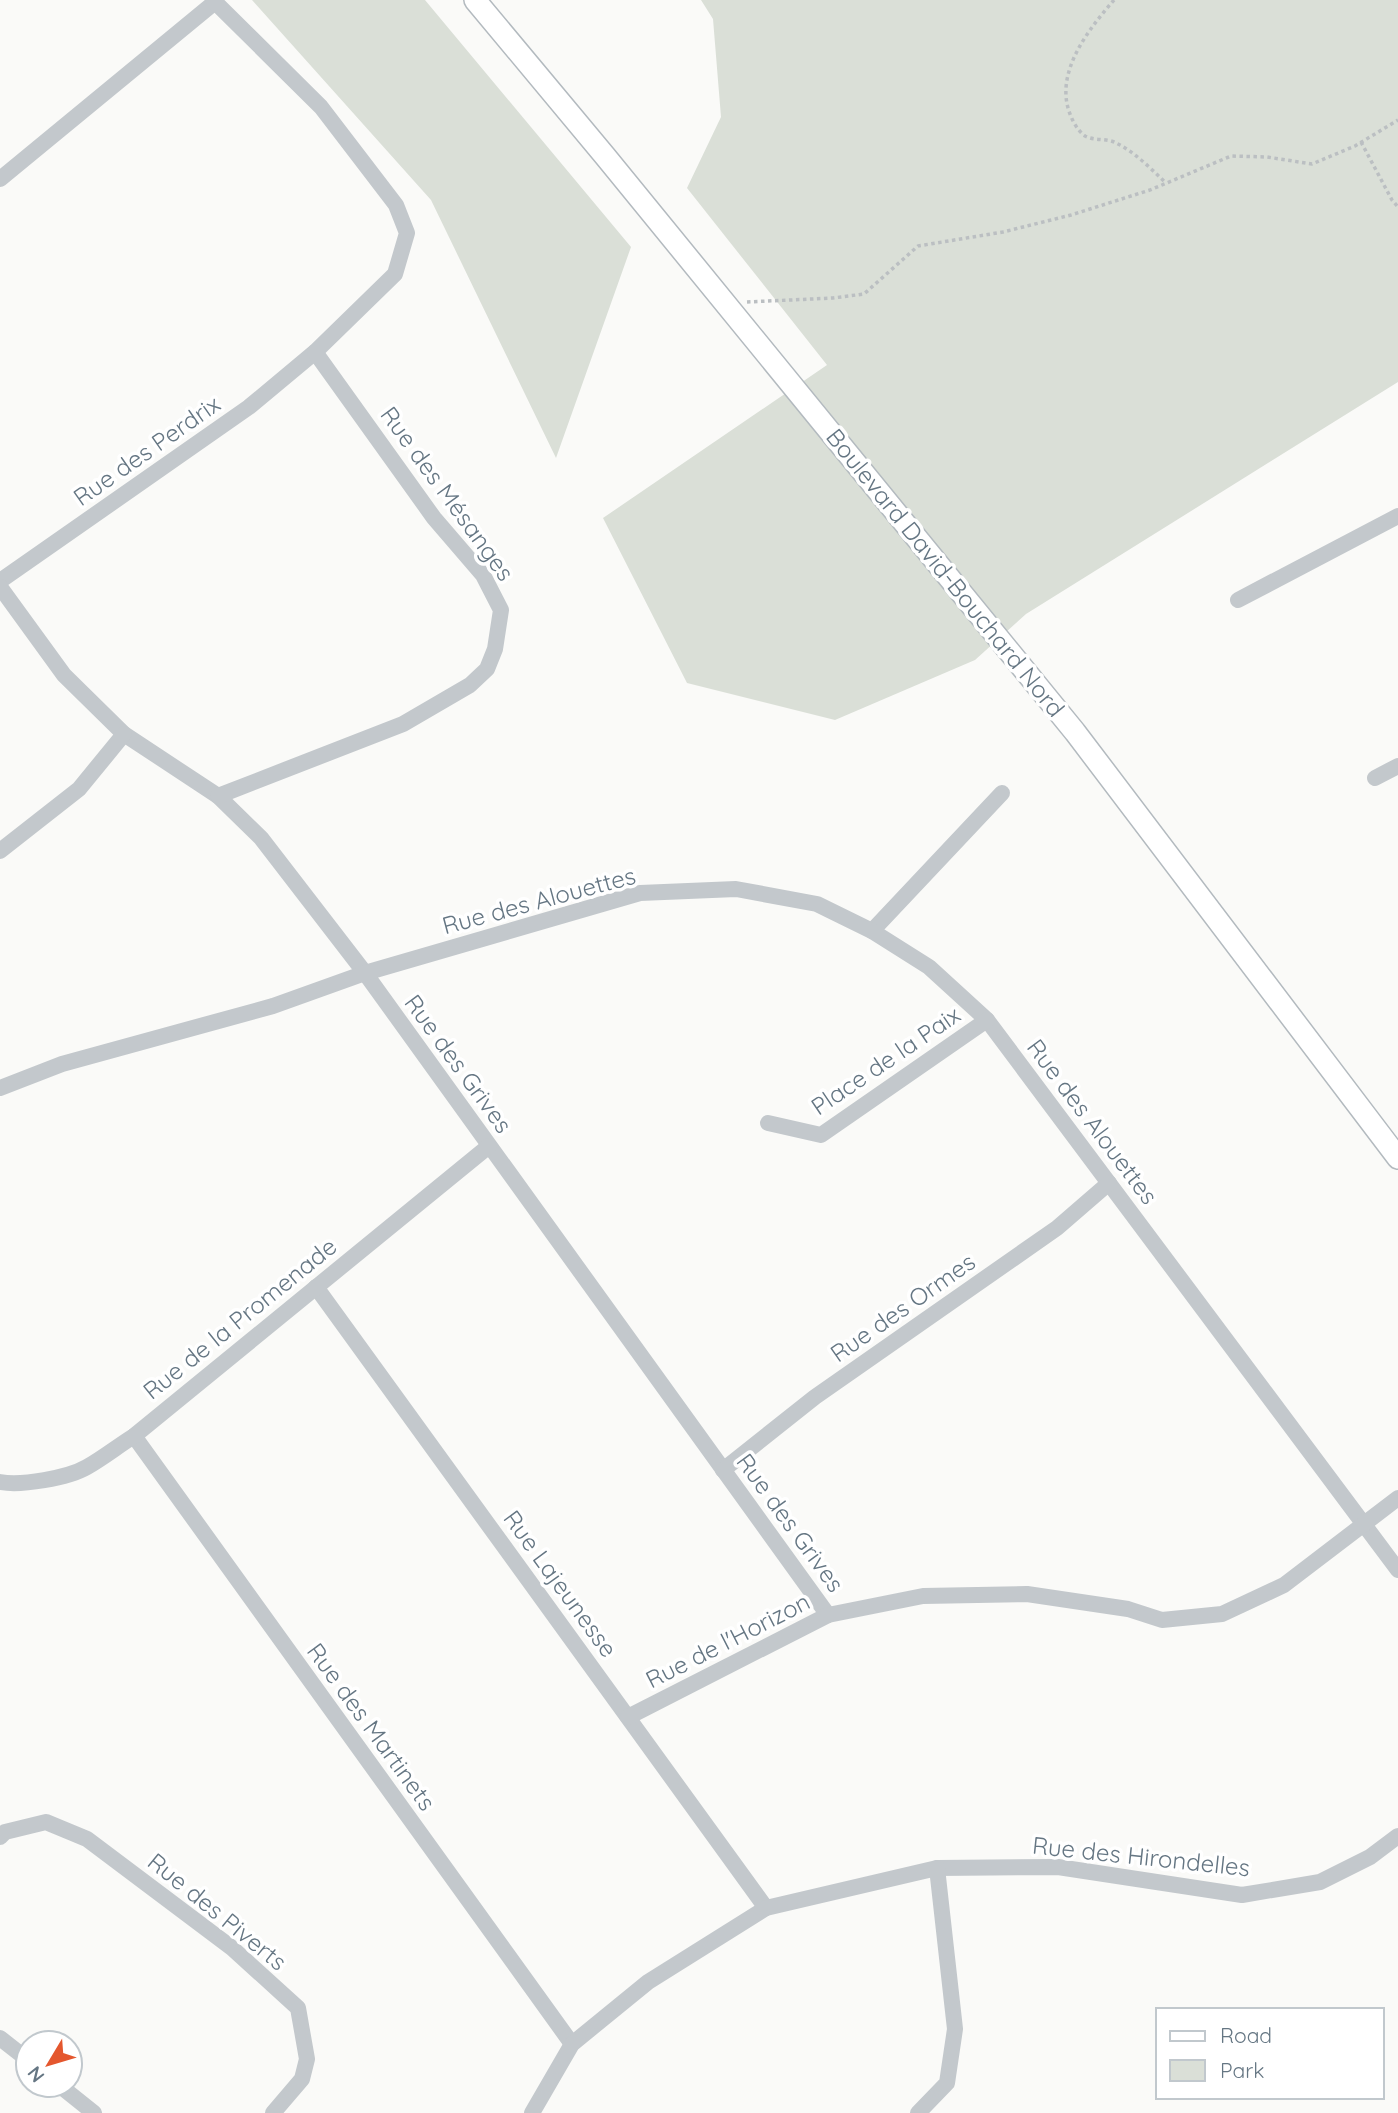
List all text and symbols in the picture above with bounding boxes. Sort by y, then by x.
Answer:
street label: Rue des Perdrix [67,388,226,512]
street label: Rue des Mésanges [375,400,521,586]
street label: Boulevard David-Bouchard Nord [820,422,1071,723]
street label: Rue des Alouettes [439,860,639,940]
street label: Rue des Grives [398,988,519,1139]
street label: Place de la Paix [805,999,966,1121]
street label: Rue des Alouettes [1021,1033,1165,1210]
street label: Rue de la Promenade [137,1231,342,1406]
street label: Rue des Ormes [824,1246,981,1368]
street label: Rue des Grives [730,1447,851,1598]
street label: Rue Lajeunesse [497,1504,624,1663]
street label: Rue de l'Horizon [640,1586,815,1694]
street label: Rue des Martinets [301,1637,443,1816]
street label: Rue des Hirondelles [1031,1830,1251,1882]
street label: Rue des Piverts [142,1846,293,1976]
legend [1156,2008,1384,2099]
text: Road [1220,2022,1272,2048]
north arrow [14,2029,84,2099]
text: Park [1220,2057,1264,2083]
text: N [22,2062,49,2087]

